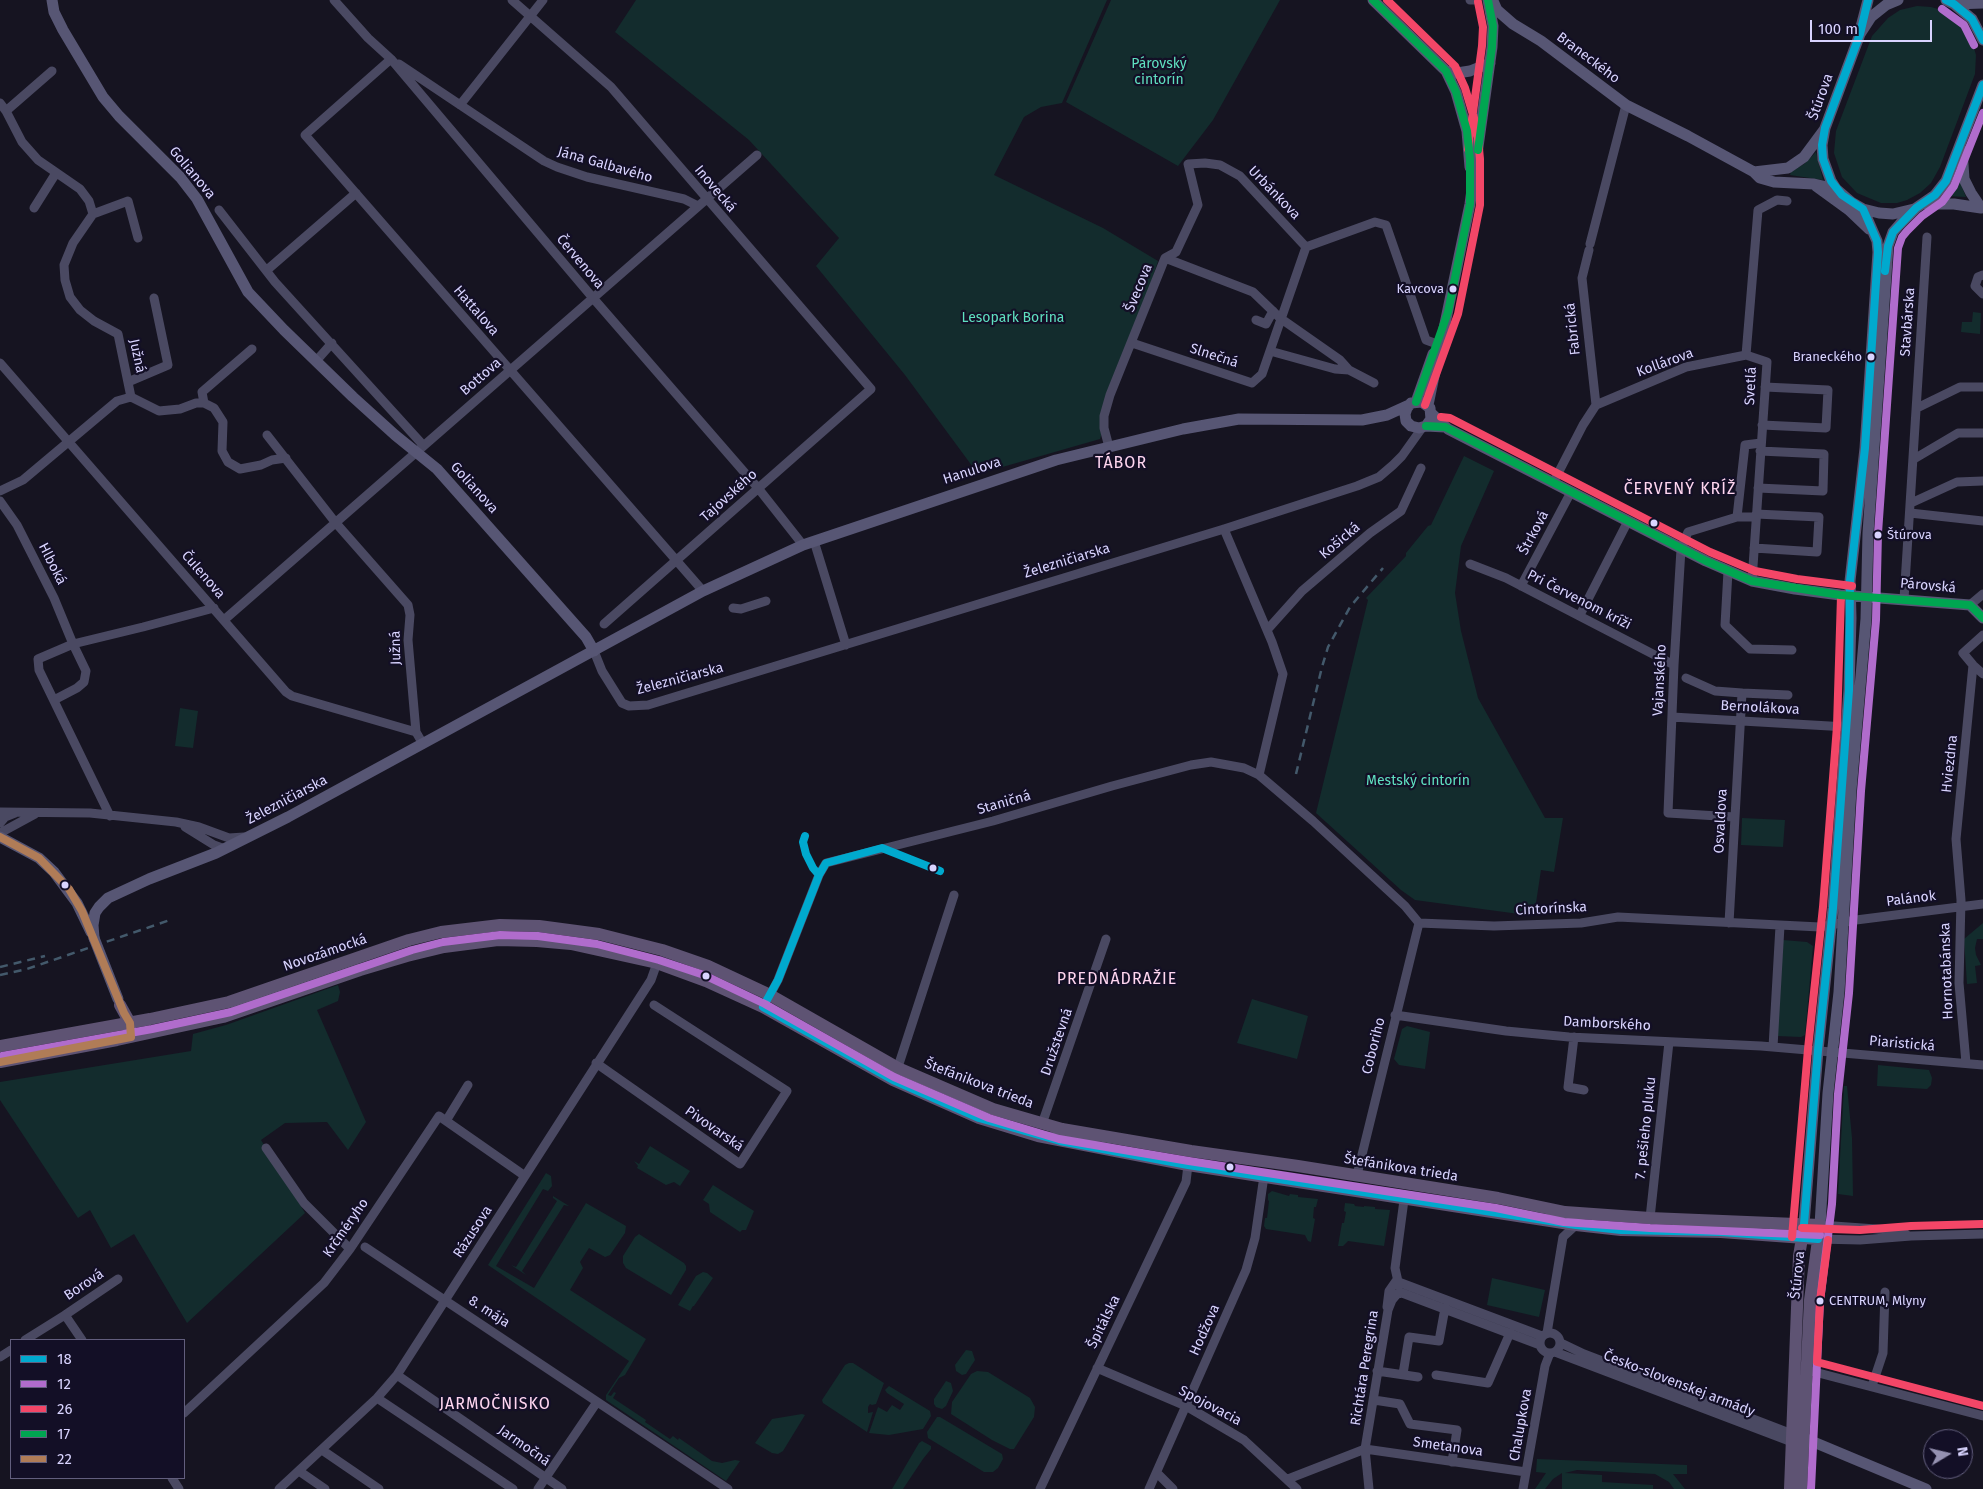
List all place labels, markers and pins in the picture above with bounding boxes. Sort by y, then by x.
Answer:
place label: Kavcova [1396,281,1444,297]
marker: Kavcova [1448,284,1458,294]
place label: Braneckého [1793,349,1862,365]
marker: Braneckého [1866,352,1876,362]
unlabelled marker [1649,518,1659,528]
place label: Štúrova [1887,527,1932,543]
marker: Štúrova [1873,530,1883,540]
unlabelled marker [928,863,938,873]
unlabelled marker [60,880,70,890]
unlabelled marker [701,971,711,981]
unlabelled marker [1225,1162,1235,1172]
place label: CENTRUM, Mlyny [1829,1293,1926,1309]
marker: CENTRUM, Mlyny [1815,1296,1825,1306]

